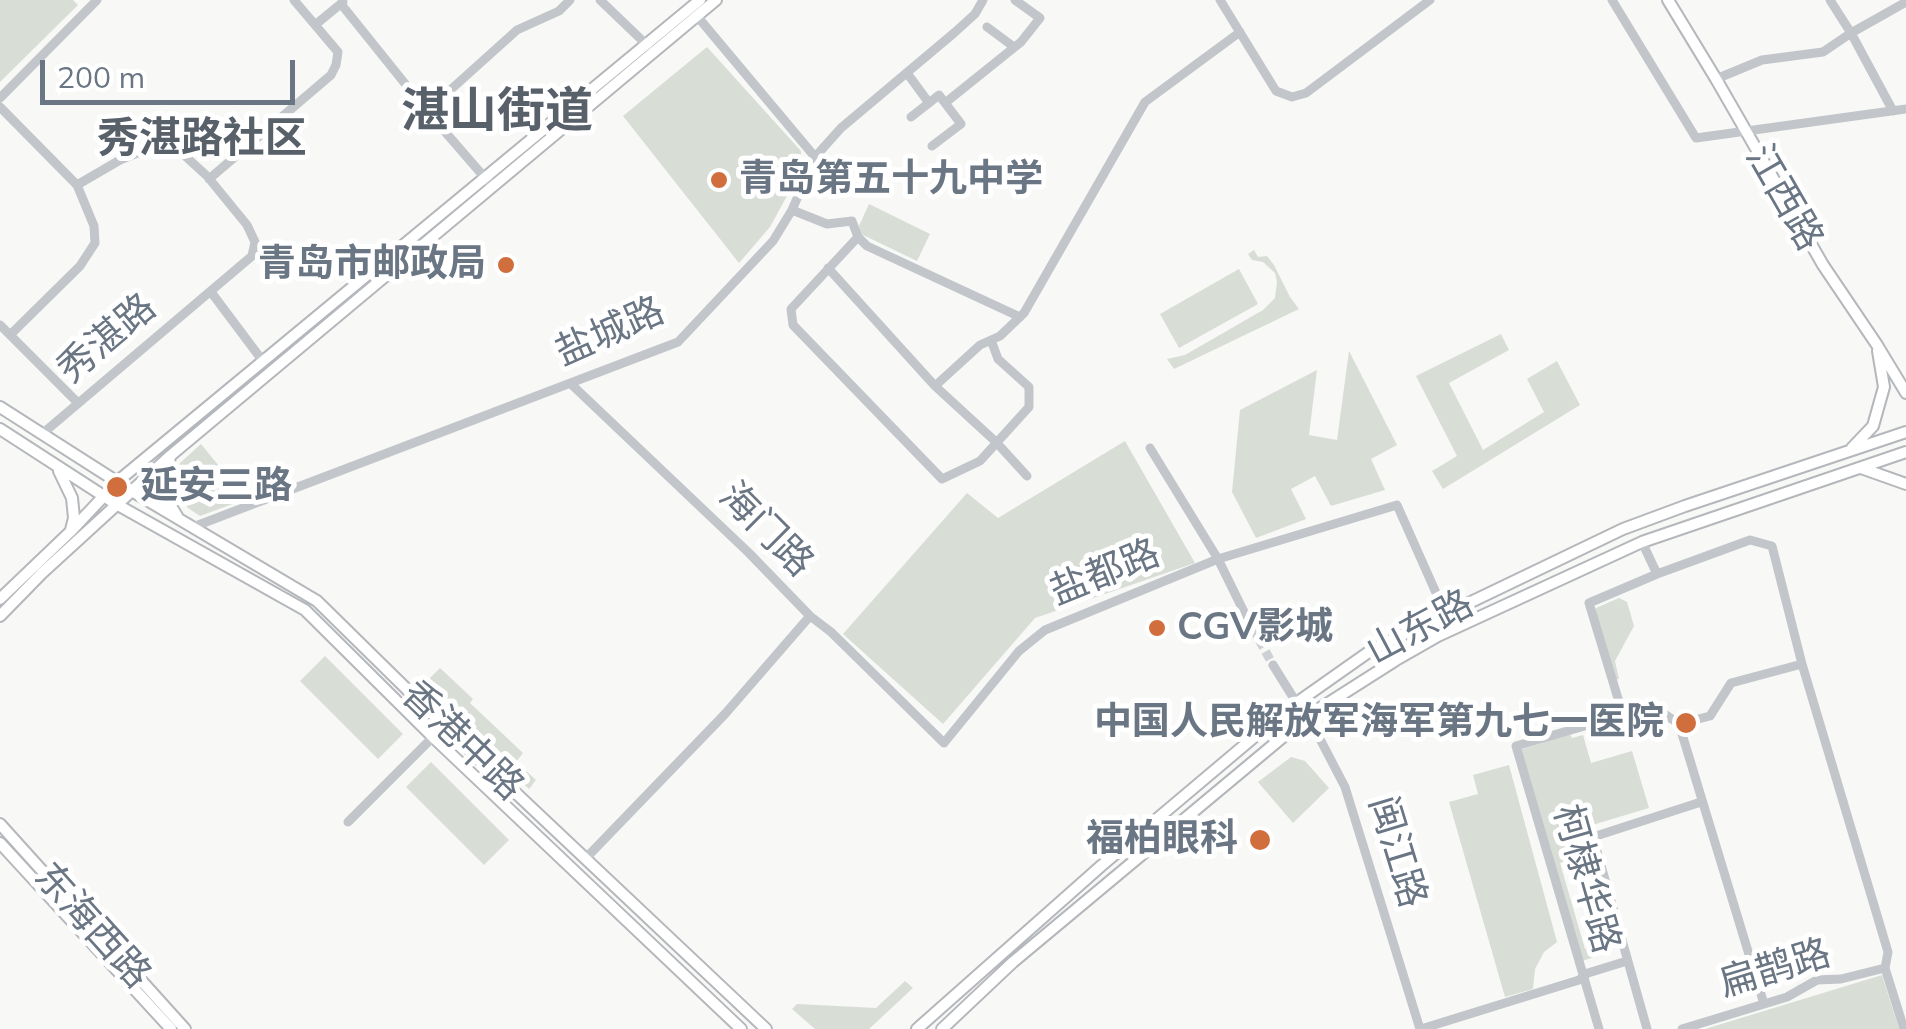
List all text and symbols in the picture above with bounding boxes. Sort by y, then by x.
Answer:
scale bar [45,40,300,102]
text: 200 m [57,58,145,96]
district label: 湛山街道 [401,84,593,142]
district label: 秀湛路社区 [97,114,307,164]
street label: 江西路 [1736,137,1832,259]
place label: 青岛第五十九中学 [739,157,1043,203]
marker: 青岛第五十九中学 [708,169,730,191]
place label: 青岛市邮政局 [258,242,486,288]
marker: 青岛市邮政局 [495,254,517,276]
street label: 秀湛路 [49,285,165,393]
street label: 盐城路 [549,288,671,376]
place label: 延安三路 [140,464,292,510]
marker: 延安三路 [104,474,130,500]
street label: 海门路 [710,474,822,586]
street label: 盐都路 [1044,531,1166,615]
street label: 山东路 [1359,581,1481,675]
place label: CGV影城 [1177,605,1333,651]
marker: CGV影城 [1146,617,1168,639]
street label: 香港中路 [391,672,533,810]
place label: 中国人民解放军海军第九七一医院 [1094,700,1664,746]
marker: 中国人民解放军海军第九七一医院 [1673,710,1699,736]
street label: 闽江路 [1359,791,1435,913]
street label: 柯棣华路 [1543,800,1629,958]
place label: 福柏眼科 [1086,817,1238,863]
marker: 福柏眼科 [1247,827,1273,853]
street label: 东海西路 [24,854,160,998]
street label: 扁鹊路 [1714,931,1836,1007]

